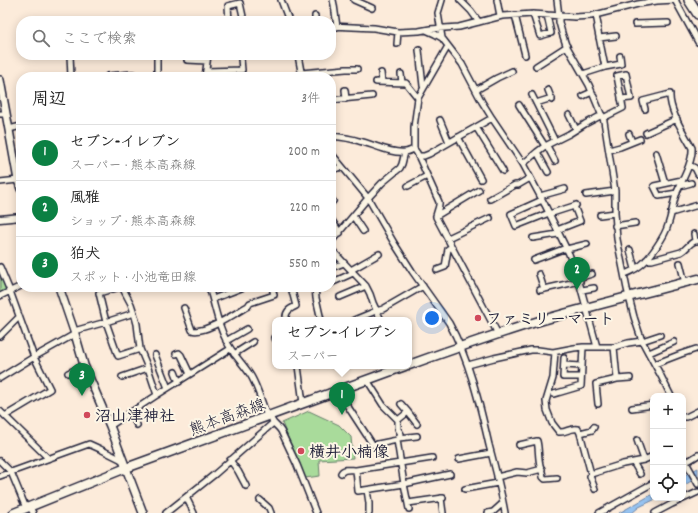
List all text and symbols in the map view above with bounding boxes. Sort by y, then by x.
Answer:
search box [16,16,336,60]
icon: search [30,27,52,49]
text: ここで検索 [62,29,137,51]
text: 周辺 [32,89,66,113]
text: 3件 [301,90,320,109]
text: セブン-イレブン [70,132,180,154]
text: 1 [44,143,46,162]
text: 200 m [288,143,320,162]
text: スーパー · 熊本高森線 [70,157,195,176]
text: 風雅 [70,188,100,210]
text: 2 [42,199,48,218]
text: 220 m [290,199,320,218]
text: ショップ · 熊本高森線 [70,213,195,232]
text: 狛犬 [70,244,100,266]
text: 3 [42,255,48,274]
text: 550 m [289,255,320,274]
pin: 2 [564,257,590,290]
text: スポット · 小池竜田線 [70,269,196,288]
your location [422,308,442,328]
place label: ファミリーマート [486,309,615,332]
marker: ファミリーマート [473,313,483,323]
popup [272,317,412,369]
text: セブン-イレブン [287,323,397,345]
text: スーパー [287,348,338,367]
pin: 3 [69,363,95,396]
pin: 1 [329,382,355,415]
map controls [650,393,686,501]
button: + [650,393,686,429]
street label: 熊本高森線 [186,394,269,443]
place label: 沼山津神社 [95,406,175,429]
marker: 沼山津神社 [82,410,92,420]
button: − [650,429,686,465]
place label: 横井小楠像 [309,442,389,465]
marker: 横井小楠像 [296,446,306,456]
button: locate [650,465,686,501]

